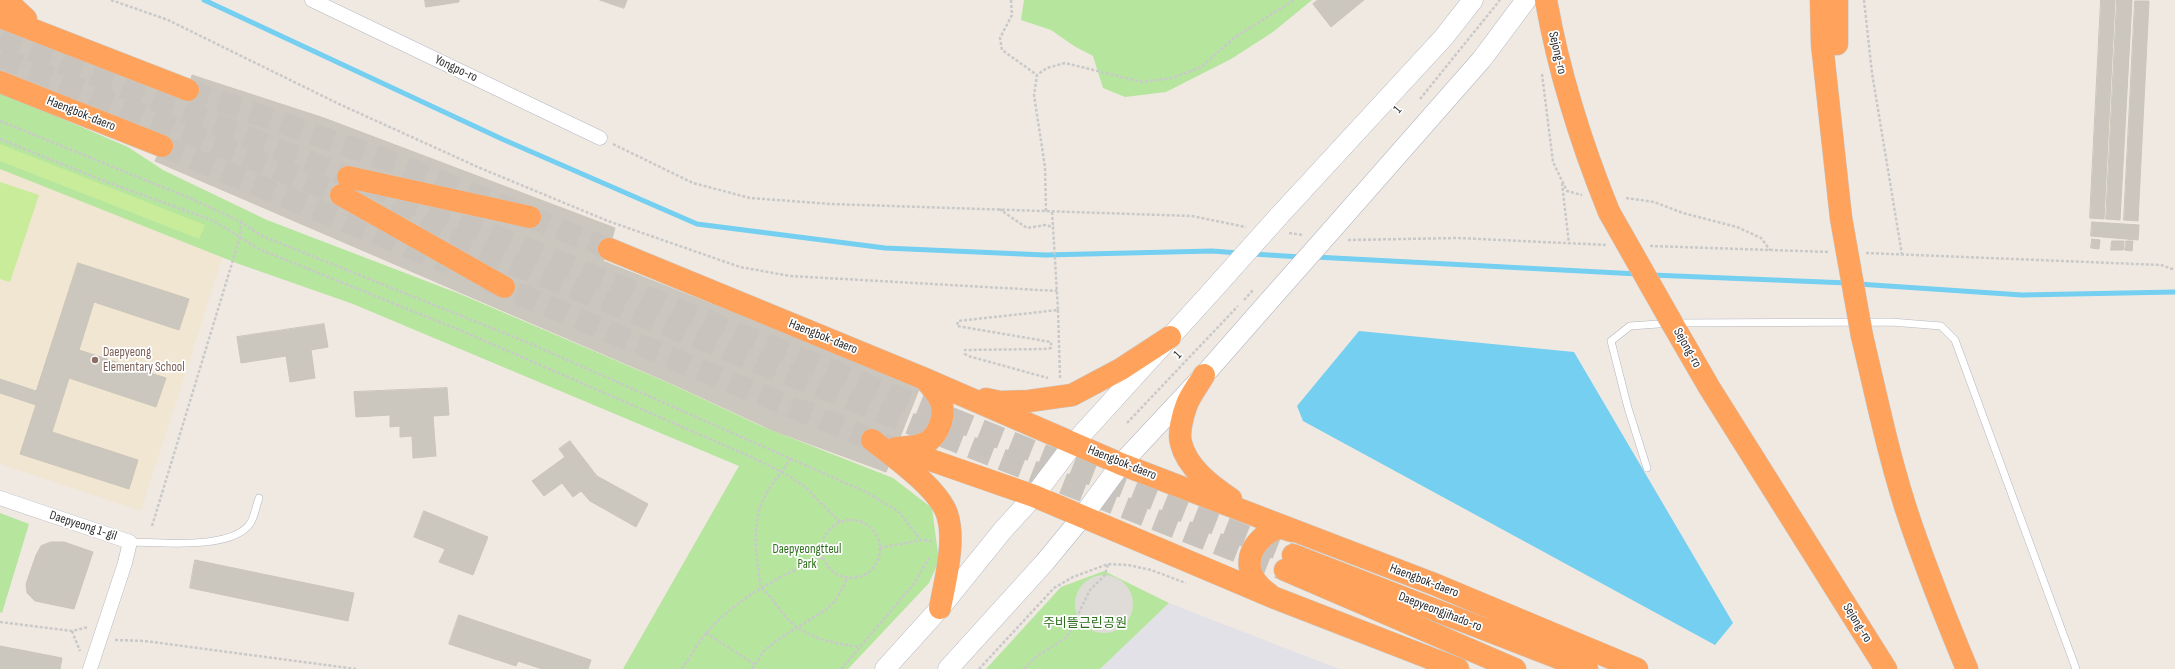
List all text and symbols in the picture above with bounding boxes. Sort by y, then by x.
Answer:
street label: Sejong-ro [1545,30,1569,76]
street label: Yongpo-ro [432,52,480,86]
street label: Haengbok-daero [44,93,118,135]
street label: 1 [1391,103,1405,117]
street label: Haengbok-daero [786,316,860,358]
street label: Sejong-ro [1669,325,1705,371]
place label: Daepyeong Elementary School [103,345,185,376]
street label: 1 [1171,348,1185,362]
marker: Daepyeong Elementary School [90,355,100,365]
street label: Haengbok-daero [1085,442,1159,484]
street label: Daepyeong 1-gil [47,508,119,544]
park label: Daepyeongtteul Park [773,542,841,573]
street label: Haengbok-daero [1387,561,1461,601]
street label: Daepyeongjihado-ro [1396,589,1484,635]
street label: Sejong-ro [1839,601,1875,645]
park label: 주비뜰근린공원 [1043,616,1127,632]

